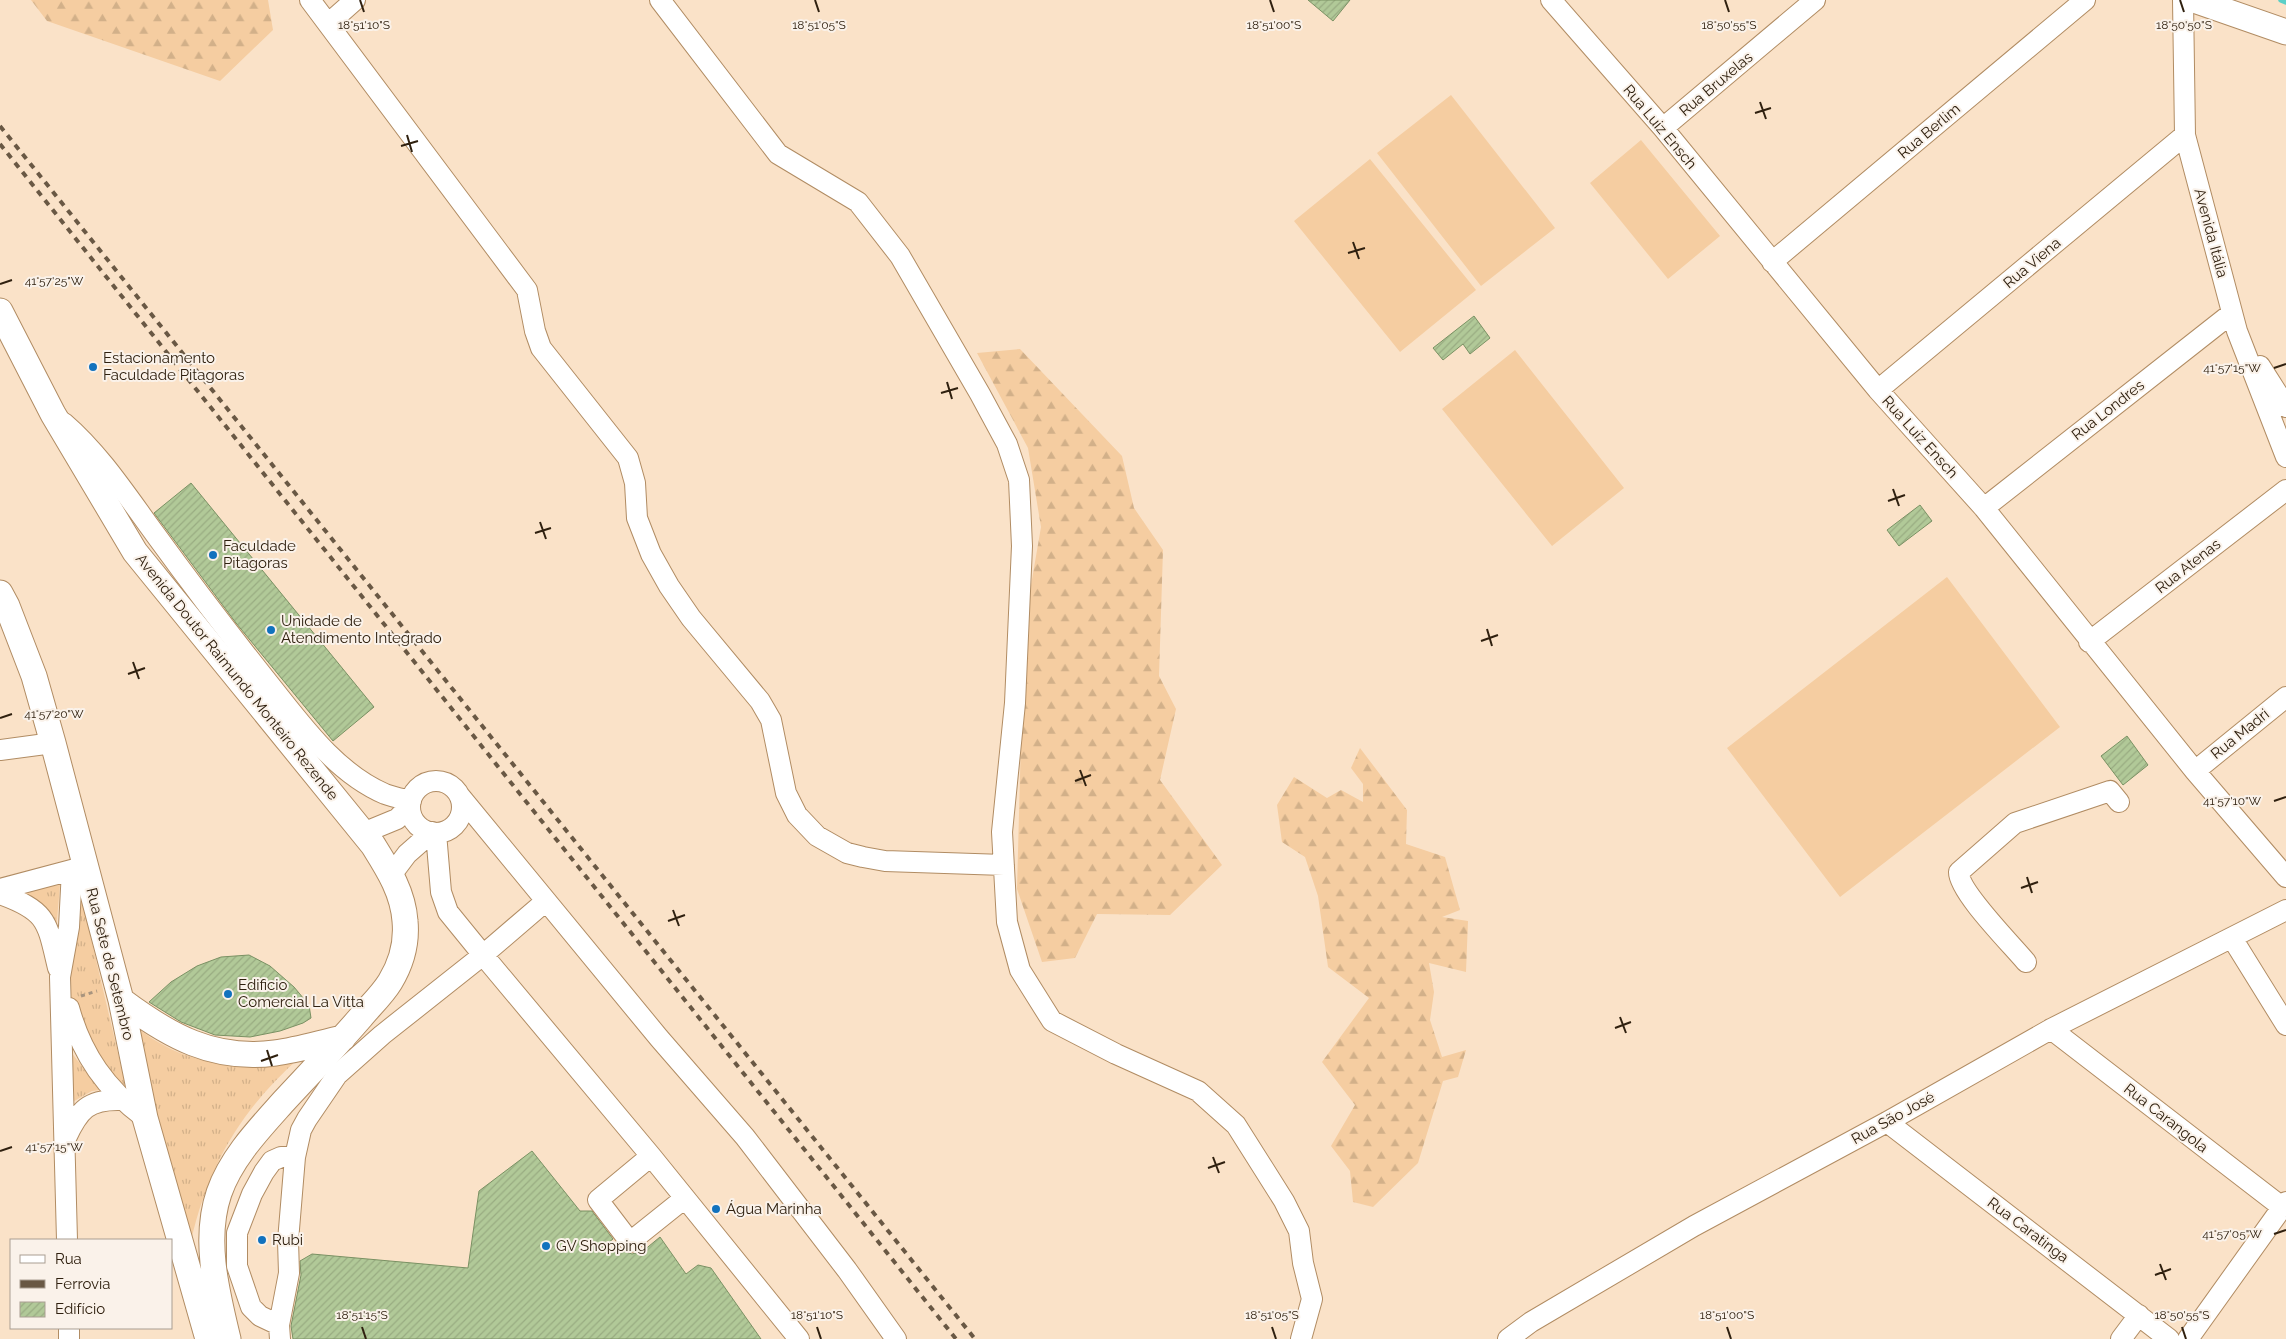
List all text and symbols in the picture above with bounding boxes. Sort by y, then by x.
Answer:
text: 18°51'10"S [338,18,390,32]
text: 18°51'05"S [792,18,846,32]
text: 18°51'00"S [1247,18,1301,32]
text: 18°50'55"S [1701,18,1757,32]
text: 18°50'50"S [2156,18,2212,32]
street label: Rua Bruxelas [1676,48,1756,120]
street label: Rua Luiz Ensch [1619,81,1701,173]
street label: Rua Berlim [1894,100,1964,162]
street label: Avenida Itália [2190,186,2232,280]
street label: Rua Viena [2000,234,2064,292]
text: 41°57'25"W [25,274,84,288]
place label: Estacionamento Faculdade Pitagoras [103,349,244,384]
marker: Estacionamento Faculdade Pitagoras [87,361,99,373]
text: 41°57'15"W [2203,361,2261,375]
street label: Rua Londres [2068,376,2148,444]
street label: Rua Luiz Ensch [1878,392,1962,482]
street label: Rua Atenas [2152,535,2224,597]
place label: Faculdade Pitagoras [223,537,296,572]
marker: Faculdade Pitagoras [207,549,219,561]
street label: Avenida Doutor Raimundo Monteiro Rezende [132,550,342,804]
place label: Unidade de Atendimento Integrado [281,612,442,647]
marker: Unidade de Atendimento Integrado [265,624,277,636]
street label: Rua Madri [2207,705,2273,763]
text: 41°57'20"W [24,707,84,721]
text: 41°57'10"W [2203,794,2262,808]
street label: Rua Sete de Setembro [82,886,138,1042]
place label: Edificio Comercial La Vitta [238,976,364,1011]
marker: Edificio Comercial La Vitta [222,988,234,1000]
street label: Rua Carangola [2120,1080,2212,1156]
street label: Rua São José [1848,1088,1938,1148]
text: 41°57'15"W [25,1140,83,1154]
street label: Rua Caratinga [1984,1194,2072,1266]
place label: Água Marinha [726,1200,822,1218]
marker: Água Marinha [710,1203,722,1215]
text: 41°57'05"W [2202,1227,2262,1241]
place label: Rubi [272,1231,303,1249]
marker: Rubi [256,1234,268,1246]
place label: GV Shopping [556,1237,646,1255]
legend [10,1239,172,1329]
marker: GV Shopping [540,1240,552,1252]
text: Rua [55,1250,82,1268]
text: Ferrovia [55,1275,111,1293]
text: Edifício [55,1300,105,1318]
text: 18°51'15"S [336,1308,388,1322]
text: 18°51'10"S [791,1308,843,1322]
text: 18°51'05"S [1245,1308,1299,1322]
text: 18°51'00"S [1700,1308,1754,1322]
text: 18°50'55"S [2154,1308,2210,1322]

